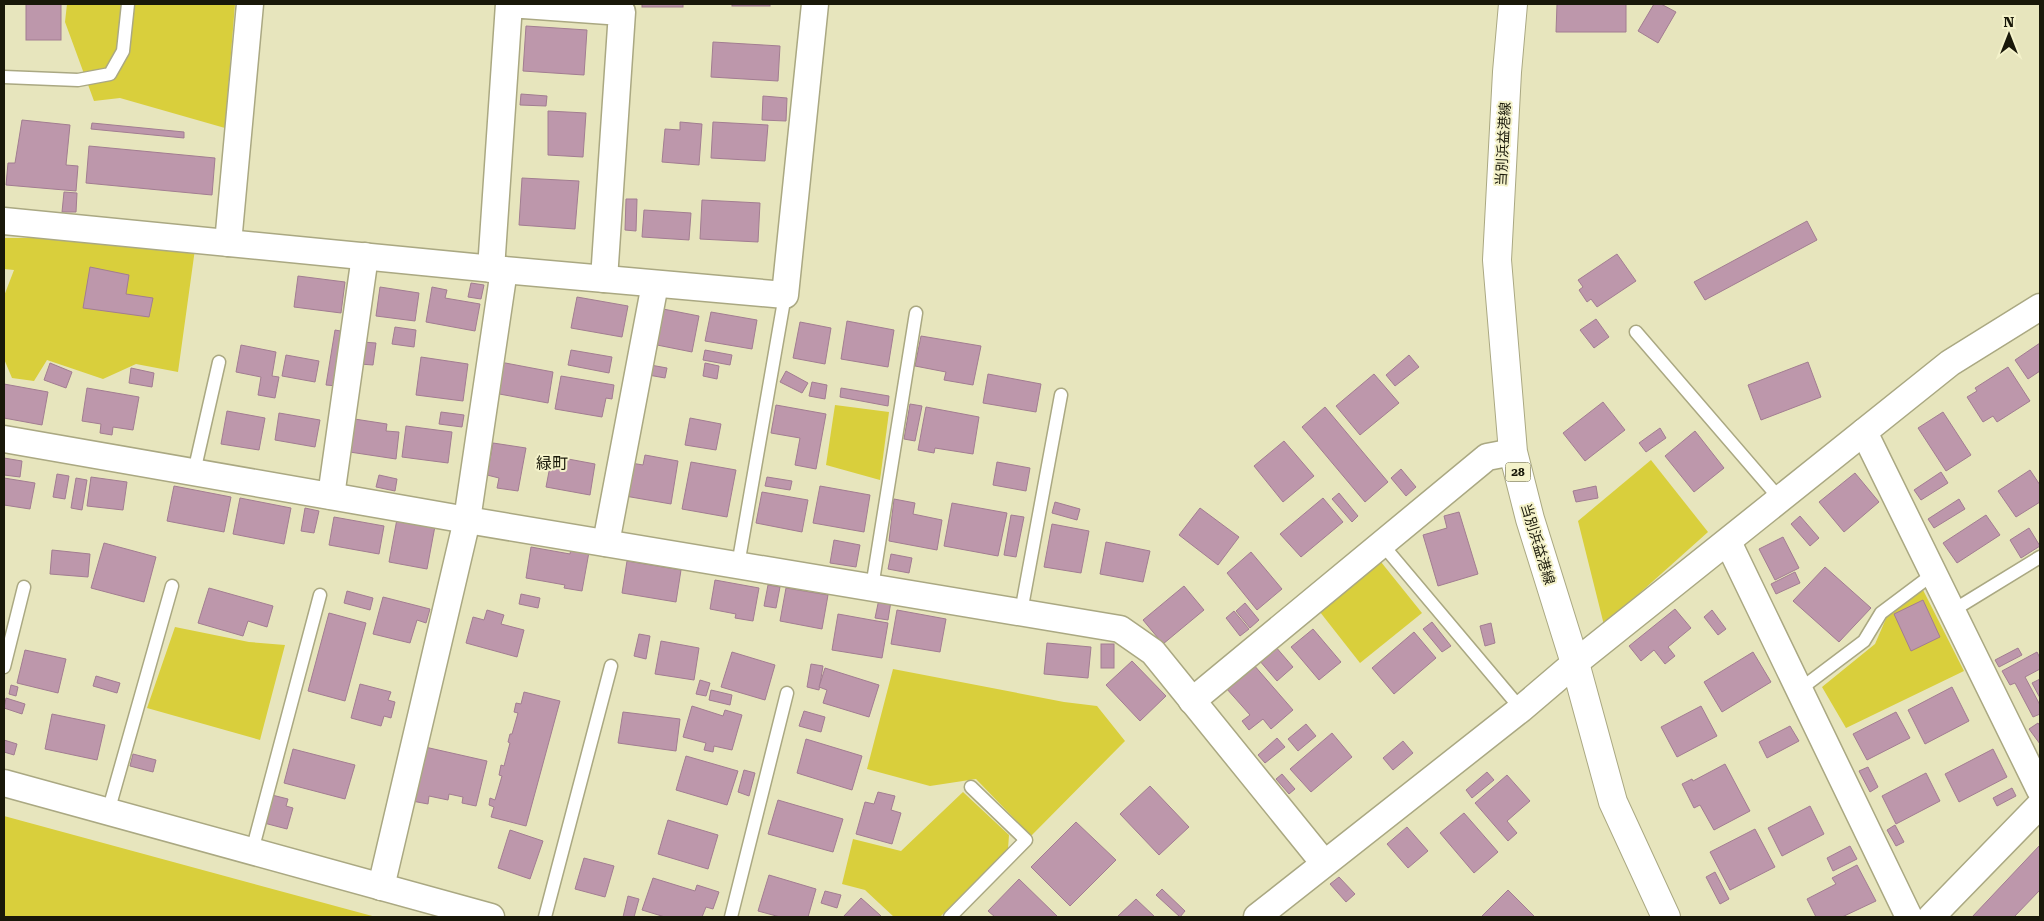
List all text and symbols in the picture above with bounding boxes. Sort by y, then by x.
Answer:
north arrow [1984,10,2034,60]
text: N [2004,14,2015,30]
street label: 当別浜益港線 [1493,102,1513,186]
district label: 緑町 [536,454,568,473]
road number: 28 [1506,462,1530,482]
street label: 当別浜益港線 [1518,501,1558,587]

